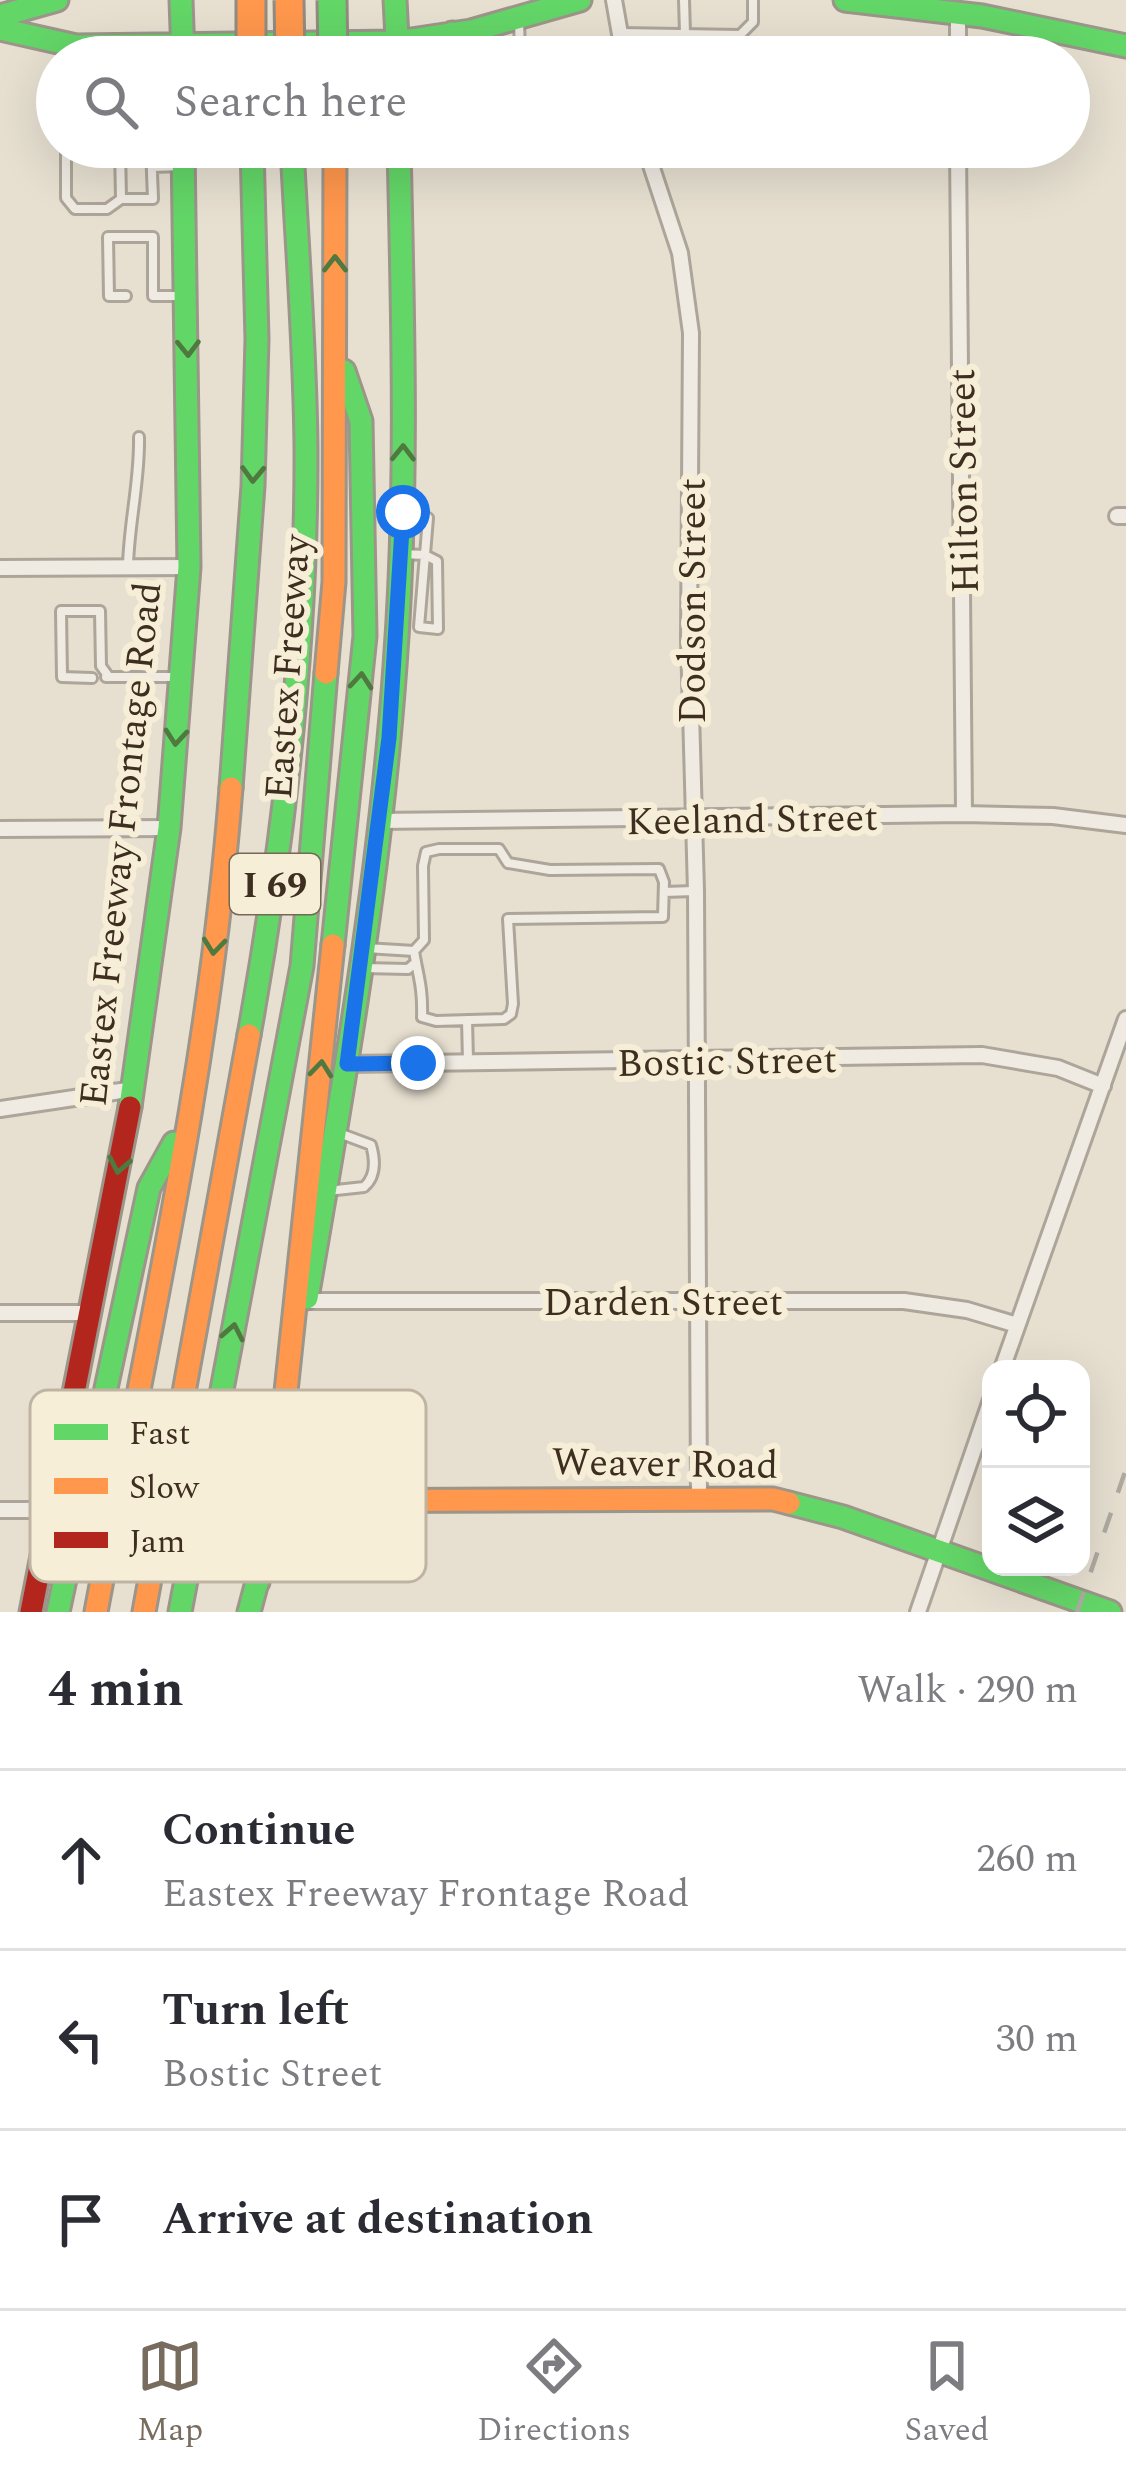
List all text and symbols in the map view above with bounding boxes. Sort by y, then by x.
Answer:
search box [36,36,1090,168]
text: Search here [174,68,407,137]
icon: search [78,69,144,135]
one-way arrow [322,254,348,272]
one-way arrow [175,339,201,358]
street label: Hilton Street [933,368,996,594]
one-way arrow [390,443,416,462]
one-way arrow [241,465,267,484]
street label: Dodson Street [664,478,723,724]
route start [376,485,430,539]
street label: Eastex Freeway [250,532,327,802]
street label: Eastex Freeway Frontage Road [65,579,178,1110]
one-way arrow [348,671,373,690]
one-way arrow [163,728,189,747]
street label: Keeland Street [625,789,879,852]
road number: I 69 [230,854,320,914]
one-way arrow [201,936,227,956]
street label: Bostic Street [616,1031,838,1094]
route end [391,1036,445,1090]
one-way arrow [308,1059,333,1078]
one-way arrow [107,1155,133,1175]
street label: Darden Street [543,1274,783,1333]
one-way arrow [219,1322,245,1342]
map controls [982,1360,1090,1576]
button: locate [982,1360,1090,1468]
legend [30,1390,426,1582]
text: Fast [129,1409,190,1459]
street label: Weaver Road [551,1433,779,1496]
text: Slow [129,1463,200,1513]
button: layers [982,1468,1090,1576]
text: Jam [129,1517,185,1567]
text: 4 min [48,1651,184,1729]
text: Walk · 290 m [857,1661,1078,1720]
text: Continue [162,1796,355,1865]
icon: ahead [48,1827,114,1893]
text: 260 m [976,1830,1078,1889]
text: Eastex Freeway Frontage Road [162,1865,689,1924]
text: Turn left [162,1976,349,2045]
icon: left [48,2007,114,2073]
text: 30 m [996,2010,1078,2069]
text: Bostic Street [162,2045,382,2104]
text: Arrive at destination [162,2185,593,2254]
icon: arrive [48,2187,114,2253]
tab: Map [137,2333,203,2455]
tab: Directions [477,2333,631,2455]
tab: Saved [905,2333,989,2455]

